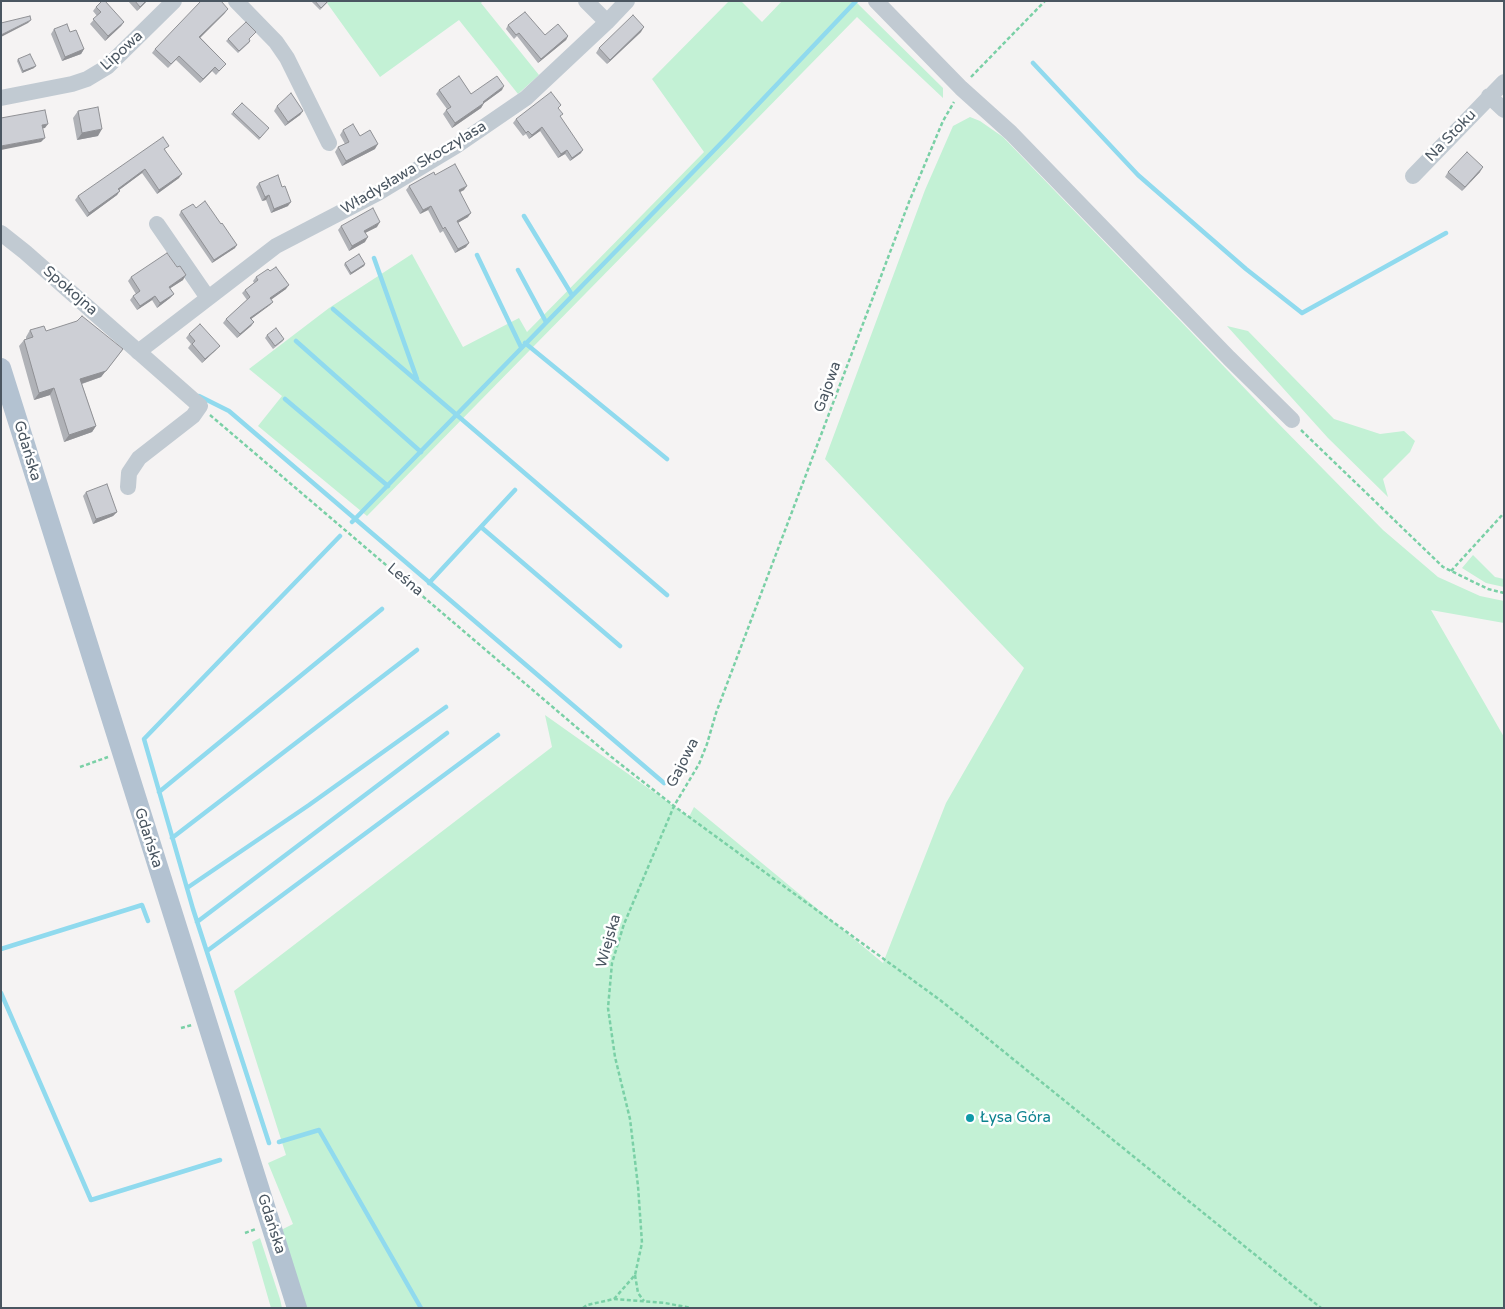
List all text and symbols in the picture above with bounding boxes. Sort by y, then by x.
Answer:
street label: Lipowa [97,27,147,75]
street label: Na Stoku [1422,106,1480,166]
street label: Władysława Skoczylasa [338,118,490,218]
street label: Spokojna [39,262,101,320]
street label: Gajowa [811,359,845,415]
street label: Gdańska [9,419,45,483]
street label: Leśna [383,560,427,600]
street label: Gajowa [663,735,703,791]
street label: Gdańska [130,806,166,870]
street label: Wiejska [593,912,625,970]
place label: Łysa Góra [980,1109,1051,1127]
marker: Łysa Góra [964,1112,976,1124]
street label: Gdańska [253,1192,289,1256]

